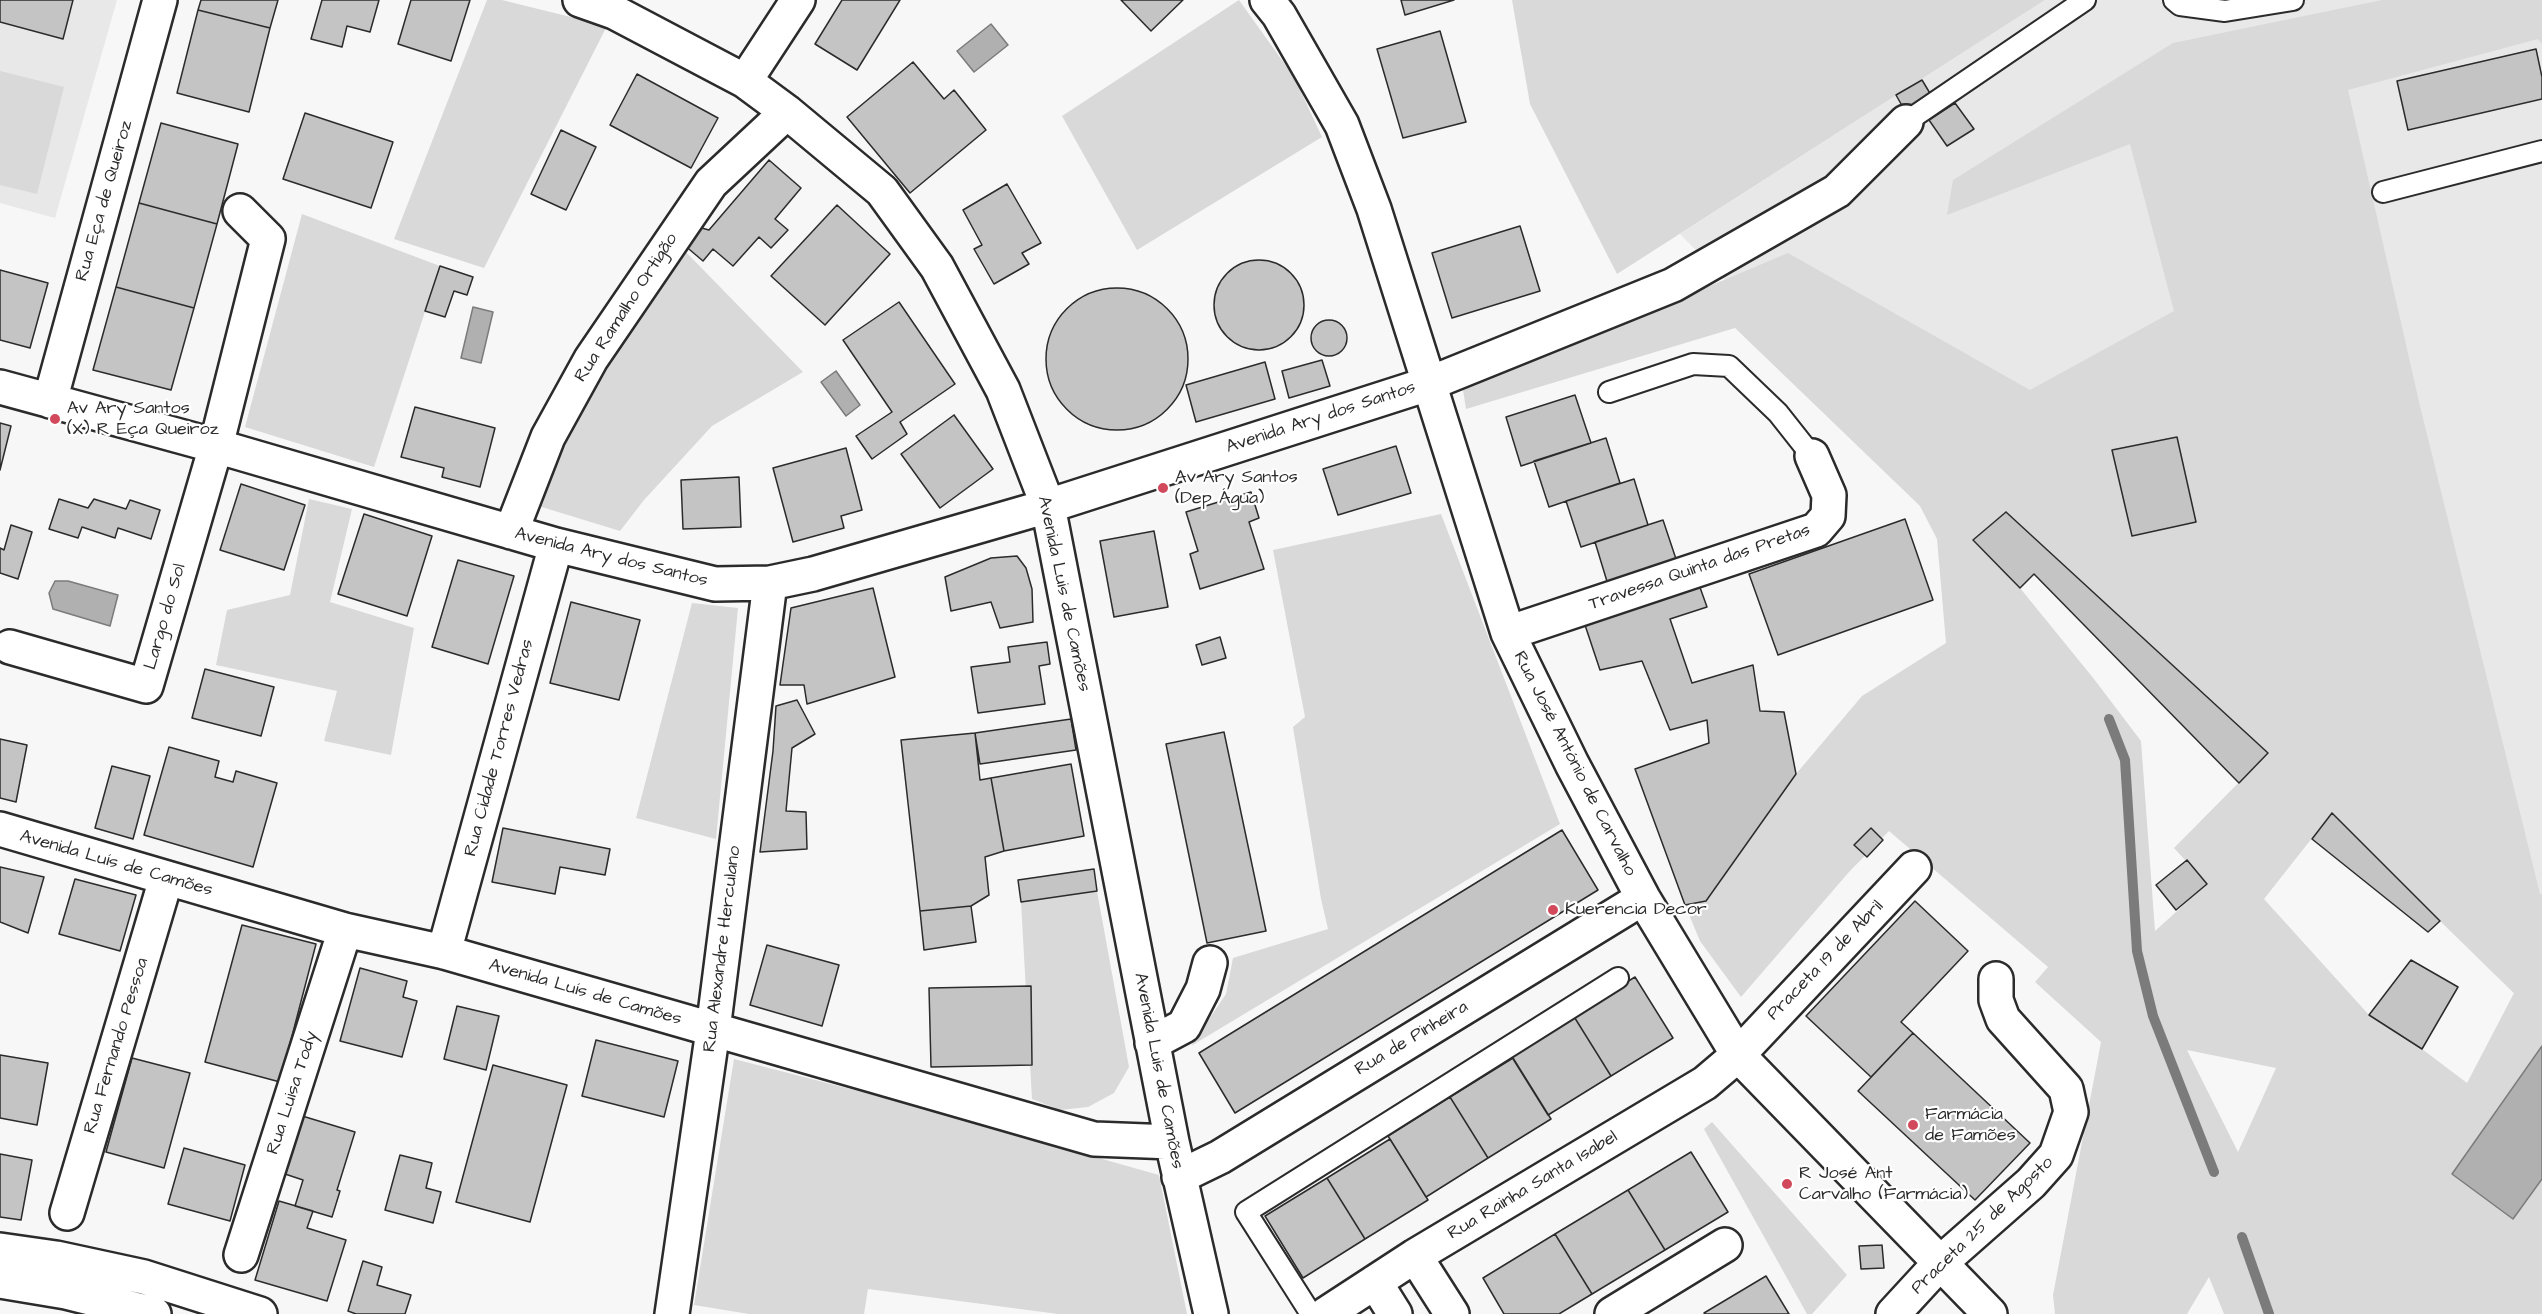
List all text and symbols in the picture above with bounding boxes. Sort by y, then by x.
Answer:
street label: Rua Eça de Queiroz [72,118,138,284]
street label: Rua Ramalho Ortigão [571,230,683,386]
street label: Avenida Ary dos Santos [1223,377,1419,459]
place label: Av Ary Santos (X) R Eça Queiroz [67,398,219,440]
marker: Av Ary Santos (X) R Eça Queiroz [48,412,62,426]
place label: Av Ary Santos (Dep Água) [1175,467,1298,510]
marker: Av Ary Santos (Dep Água) [1156,481,1170,495]
street label: Avenida Luis de Camões [1032,494,1094,694]
street label: Travessa Quinta das Pretas [1587,520,1813,616]
street label: Avenida Ary dos Santos [512,524,710,592]
street label: Largo do Sol [141,562,191,672]
street label: Rua Cidade Torres Vedras [461,637,539,859]
street label: Rua José António de Carvalho [1508,648,1640,880]
street label: Avenida Luís de Camões [17,826,215,902]
street label: Rua Alexandre Herculano [700,845,746,1053]
street label: Praceta 19 de Abril [1763,897,1889,1025]
place label: Kuerencia Decor [1565,899,1707,921]
marker: Kuerencia Decor [1546,903,1560,917]
street label: Rua Fernando Pessoa [80,955,154,1137]
street label: Avenida Luís de Camões [486,955,684,1031]
street label: Avenida Luis de Camões [1128,971,1188,1171]
street label: Rua de Pinheira [1352,997,1472,1081]
street label: Rua Luisa Tody [263,1029,323,1157]
place label: Farmácia de Famões [1925,1104,2016,1146]
marker: Farmácia de Famões [1906,1118,1920,1132]
street label: Rua Rainha Santa Isabel [1444,1127,1622,1245]
street label: Praceta 25 de Agosto [1907,1153,2059,1299]
place label: R José Ant Carvalho (Farmácia) [1799,1163,1968,1206]
marker: R José Ant Carvalho (Farmácia) [1780,1177,1794,1191]

